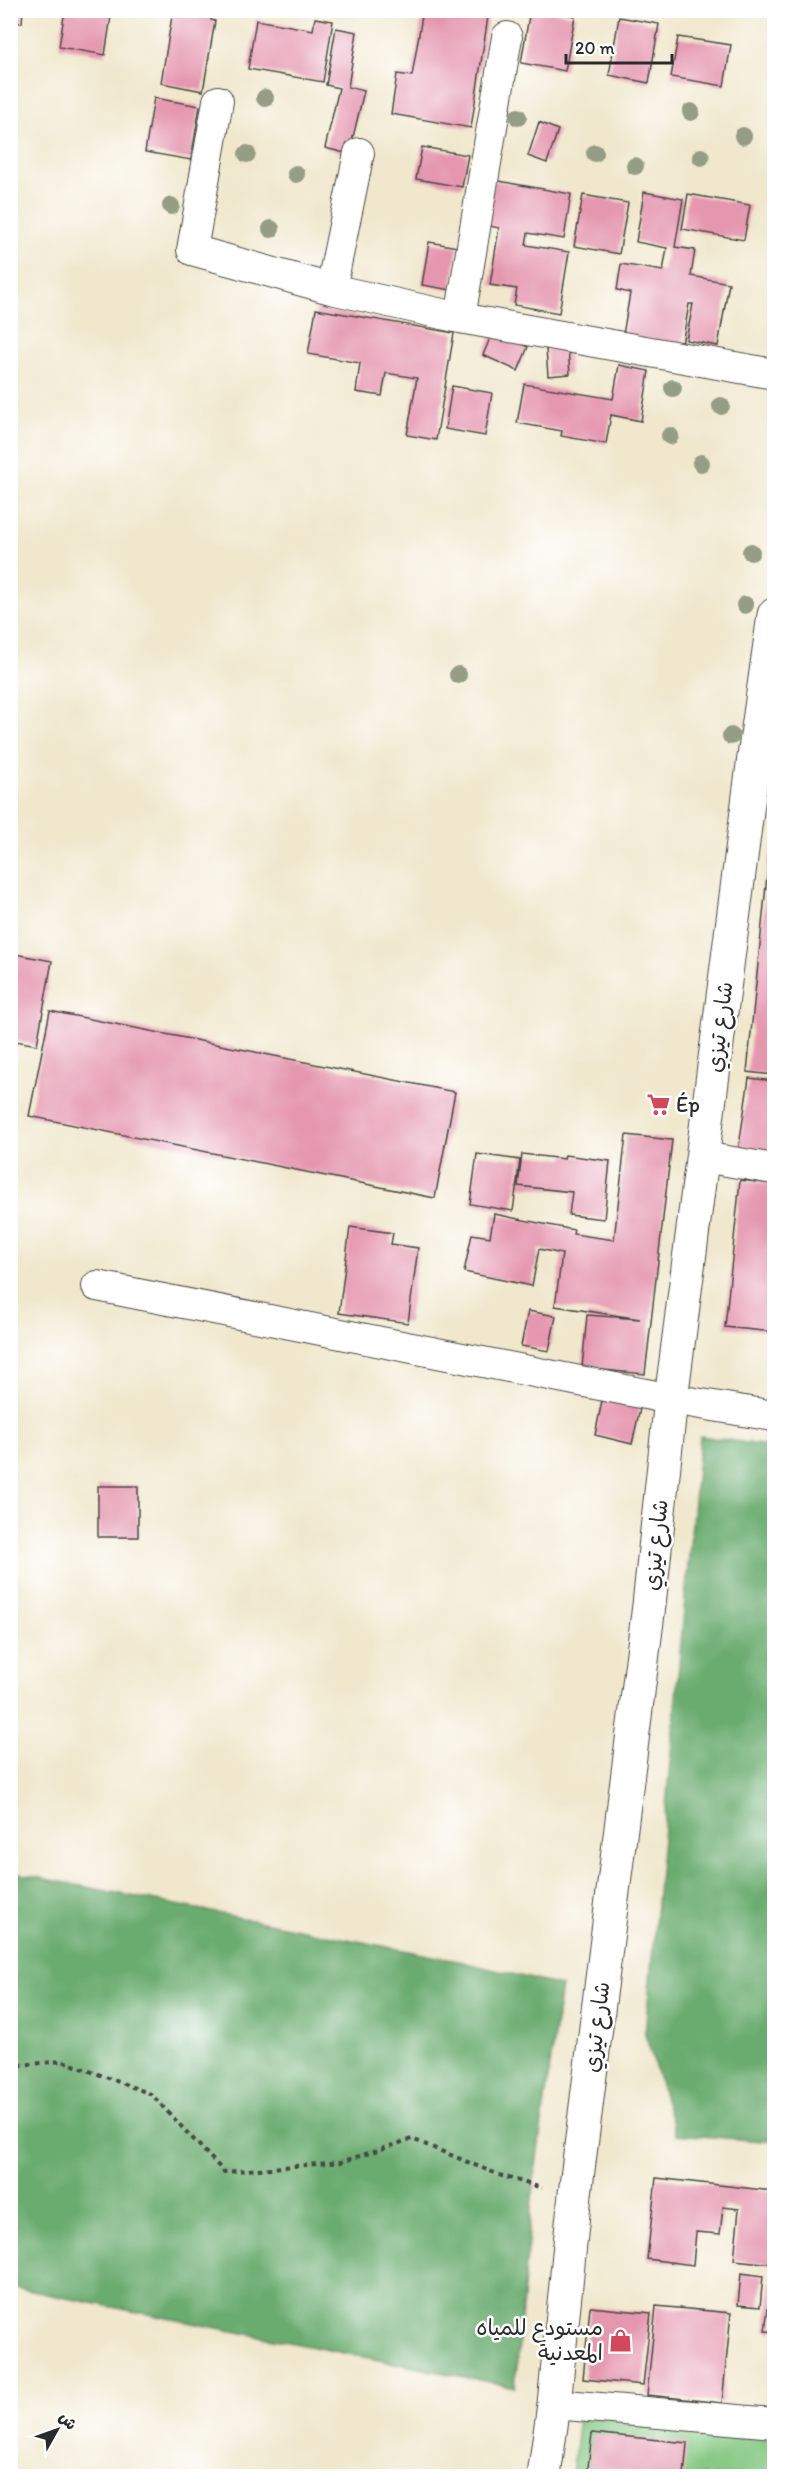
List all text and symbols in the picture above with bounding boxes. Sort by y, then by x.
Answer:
scale bar [566,27,672,65]
text: 20 m [575,37,615,59]
street label: شارع تيزي [701,980,741,1074]
supermarket icon: Ép [645,1091,671,1117]
place label: Ép [676,1091,700,1118]
street label: شارع تيزي [637,1498,677,1592]
street label: شارع تيزي [578,1980,618,2074]
place label: مستودع للمياه المعدنية [476,2314,603,2366]
shop icon: مستودع للمياه المعدنية [608,2327,634,2353]
north arrow [27,2400,87,2460]
text: ش [55,2408,81,2434]

